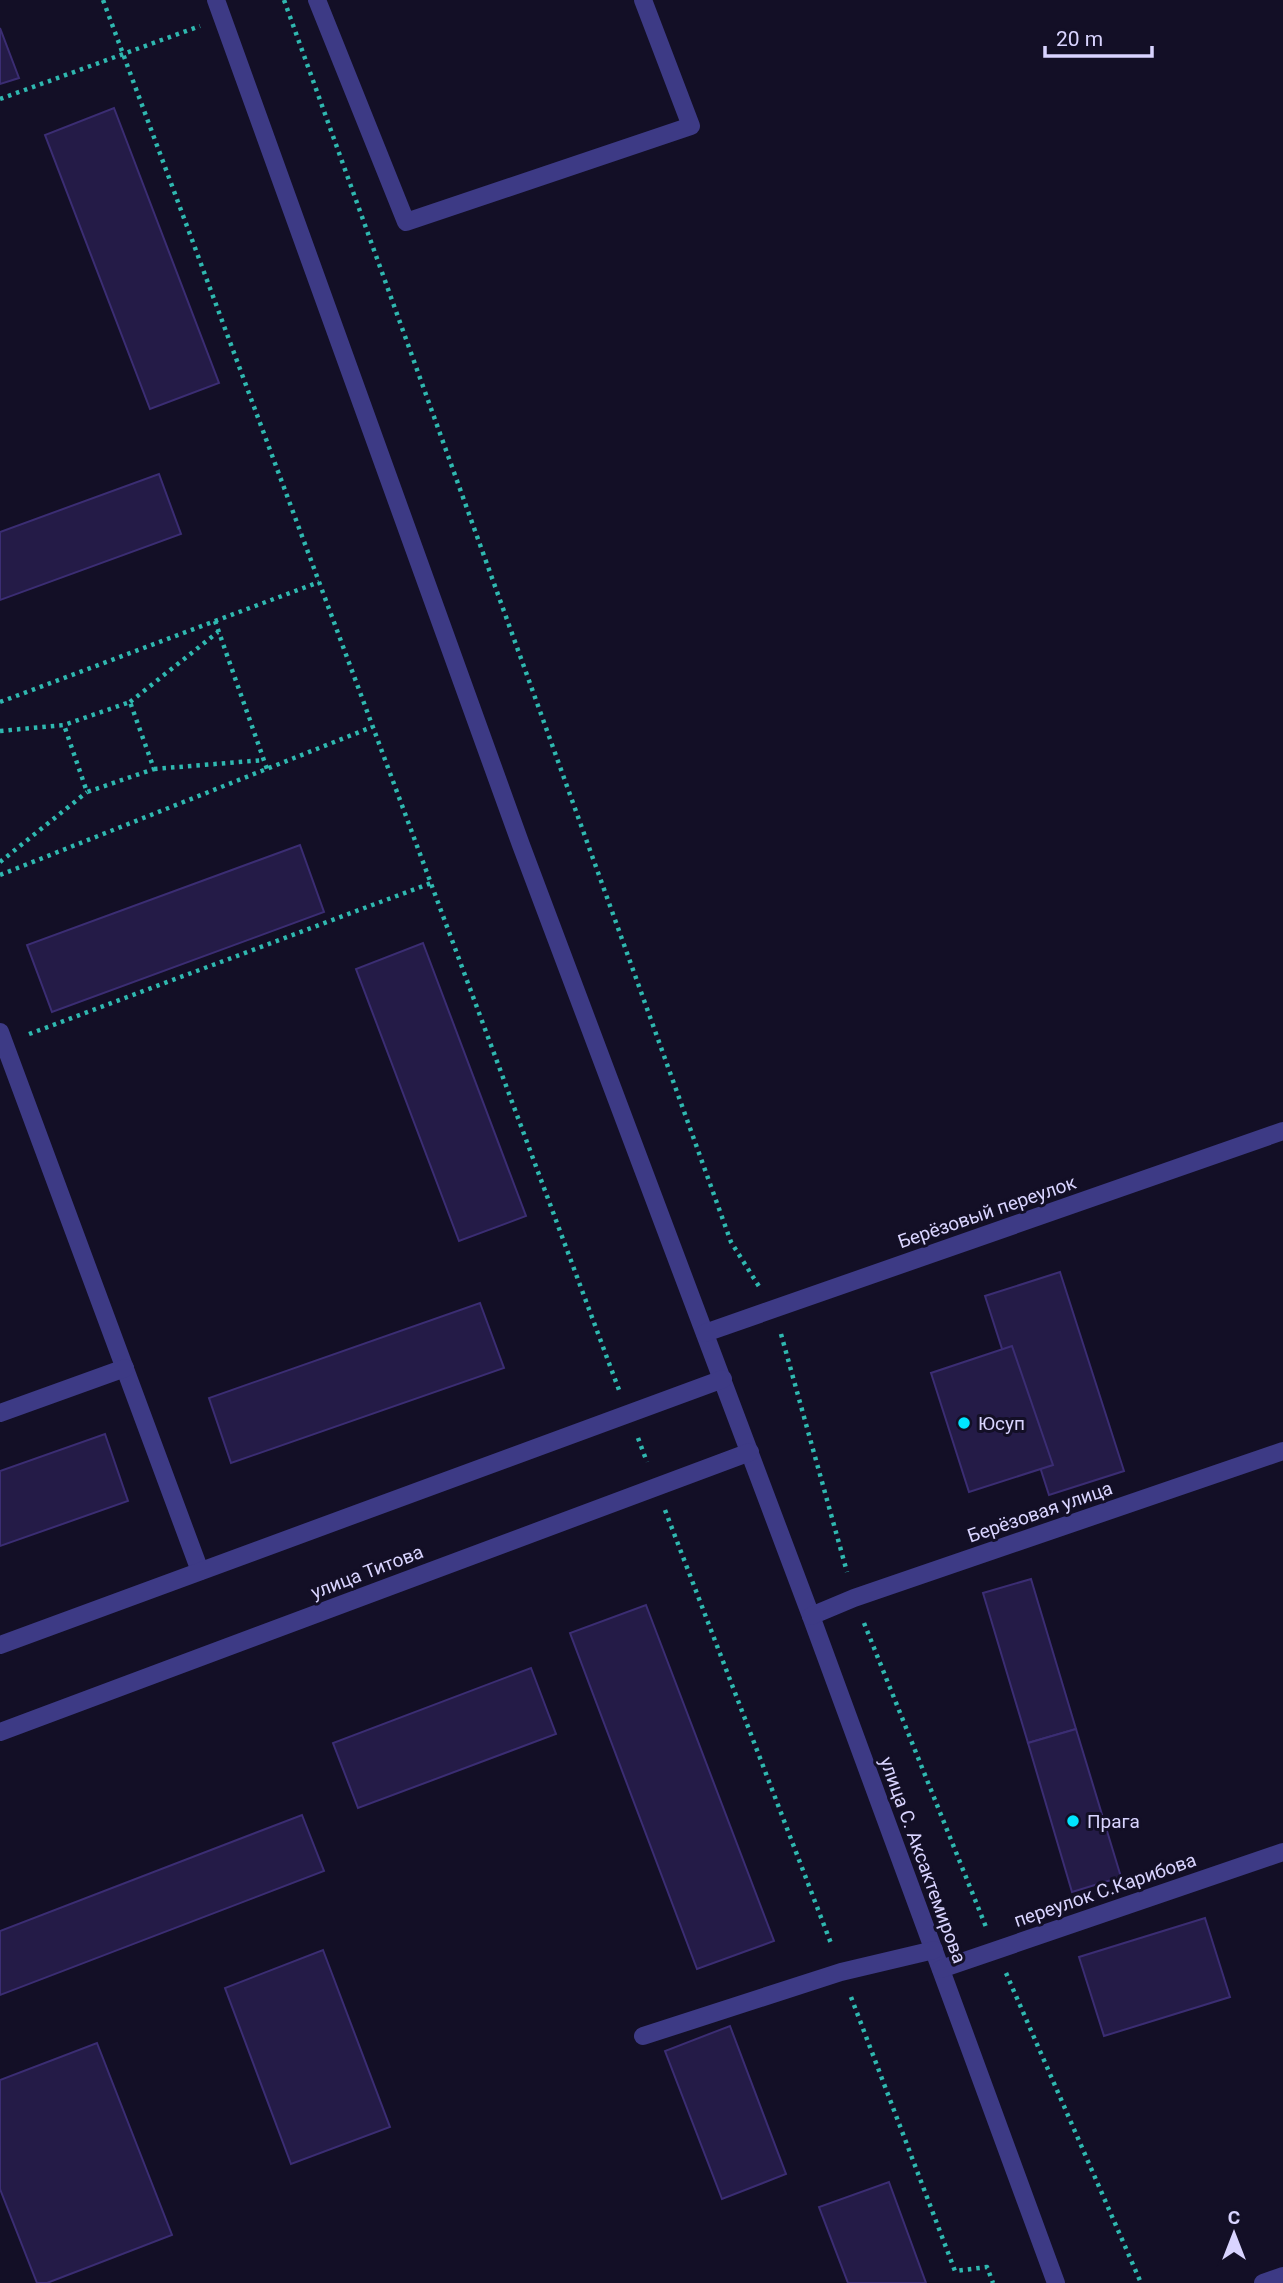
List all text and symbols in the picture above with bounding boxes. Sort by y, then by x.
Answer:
scale bar [1045,14,1152,58]
text: 20 m [1056,27,1103,51]
street label: Берёзовый переулок [895,1170,1080,1253]
place label: Юсуп [978,1412,1025,1435]
marker: Юсуп [956,1415,972,1431]
street label: Берёзовая улица [964,1476,1116,1548]
street label: улица Титова [308,1540,426,1604]
street label: улица С. Аксактемирова [875,1754,971,1966]
place label: Прага [1087,1810,1140,1833]
marker: Прага [1065,1813,1081,1829]
street label: переулок С.Карибова [1011,1848,1199,1932]
north arrow [1199,2199,1269,2269]
text: С [1228,2206,1240,2229]

